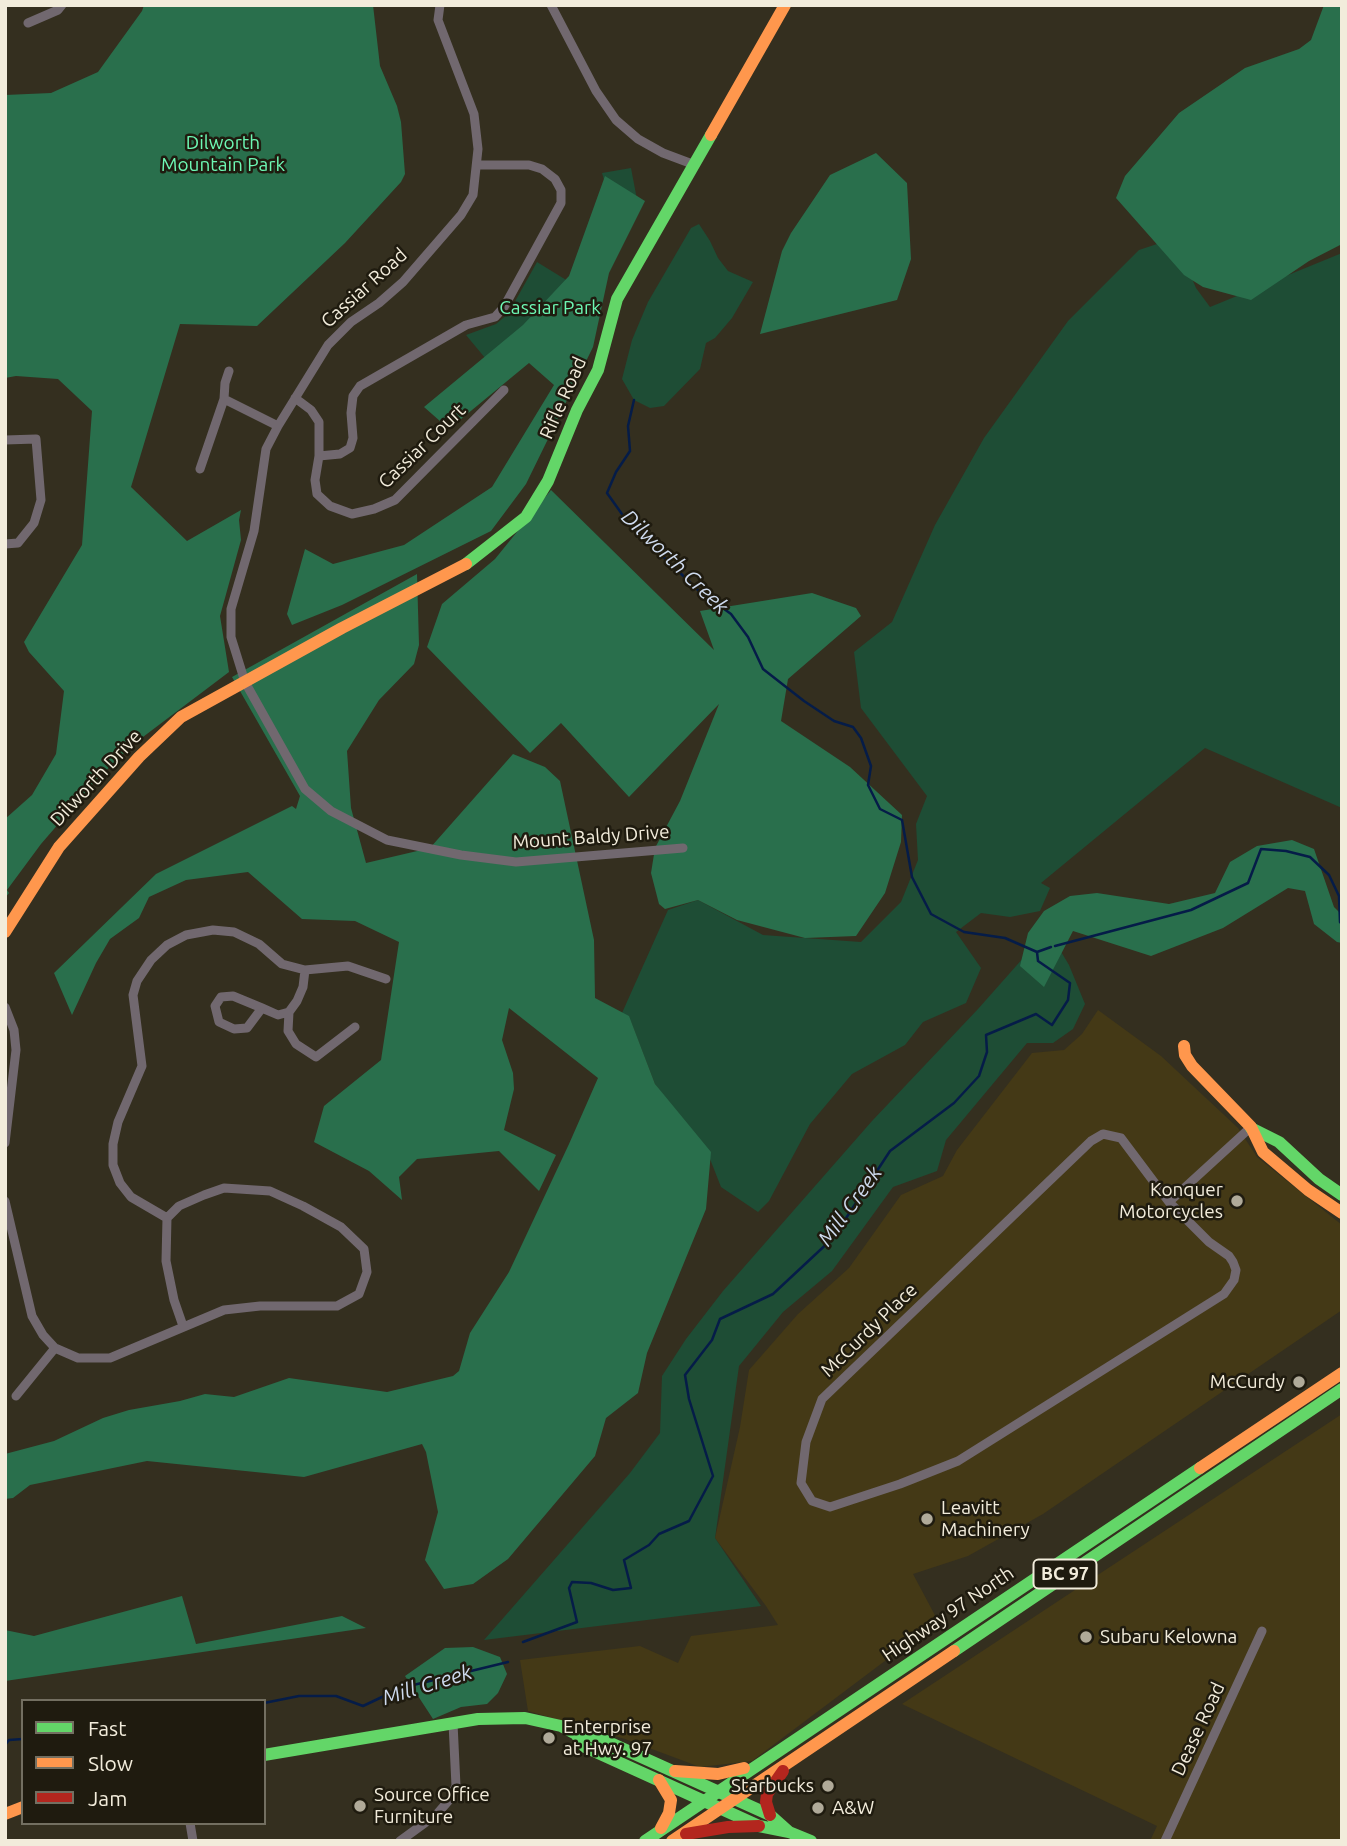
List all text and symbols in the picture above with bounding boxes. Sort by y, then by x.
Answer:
park label: Dilworth Mountain Park [161,132,285,176]
street label: Cassiar Road [316,244,412,332]
park label: Cassiar Park [499,297,601,319]
street label: Rifle Road [535,353,591,443]
street label: Cassiar Court [374,399,470,493]
water label: Dilworth Creek [616,505,734,619]
street label: Dilworth Drive [46,725,146,831]
street label: Mount Baldy Drive [512,820,670,854]
water label: Mill Creek [813,1161,887,1251]
place label: Konquer Motorcycles [1119,1179,1223,1223]
marker: Konquer Motorcycles [1229,1193,1245,1209]
street label: McCurdy Place [816,1278,922,1382]
place label: McCurdy [1210,1371,1285,1393]
marker: McCurdy [1291,1374,1307,1390]
place label: Leavitt Machinery [941,1497,1030,1541]
marker: Leavitt Machinery [919,1511,935,1527]
road number: BC 97 [1034,1560,1096,1588]
street label: Highway 97 North [878,1562,1018,1666]
place label: Subaru Kelowna [1100,1626,1237,1648]
marker: Subaru Kelowna [1078,1629,1094,1645]
water label: Mill Creek [379,1659,475,1711]
street label: Dease Road [1166,1679,1230,1779]
legend [21,1699,266,1825]
text: Fast [88,1716,126,1740]
place label: Enterprise at Hwy. 97 [563,1716,652,1760]
marker: Enterprise at Hwy. 97 [541,1730,557,1746]
text: Slow [88,1751,133,1775]
place label: Starbucks [731,1775,814,1797]
marker: Starbucks [820,1778,836,1794]
place label: Source Office Furniture [374,1784,490,1828]
text: Jam [88,1786,127,1810]
place label: A&W [832,1797,874,1819]
marker: Source Office Furniture [352,1798,368,1814]
marker: A&W [810,1800,826,1816]

